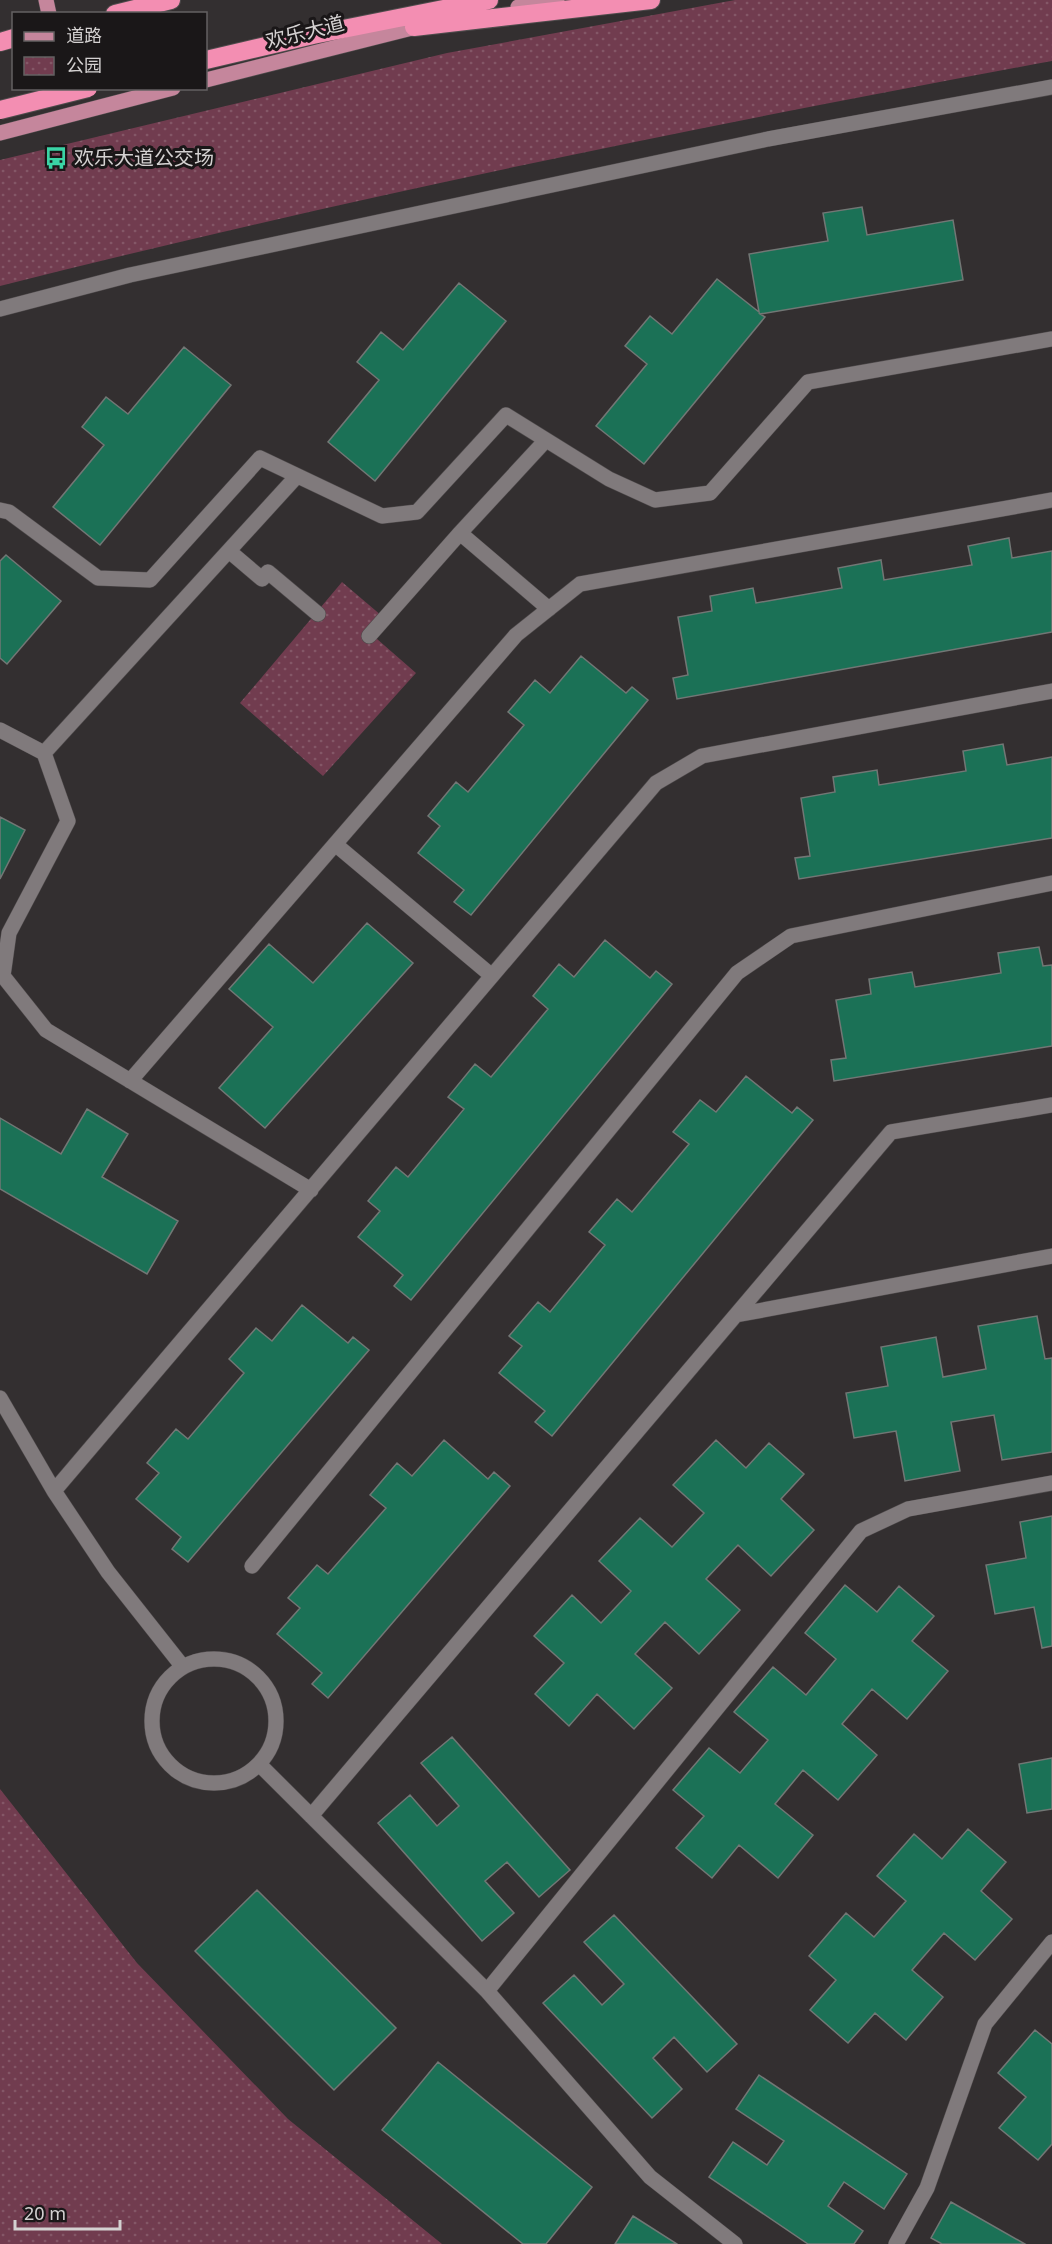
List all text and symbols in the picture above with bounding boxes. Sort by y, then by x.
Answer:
street label: 欢乐大道 [263,9,347,54]
legend [12,12,207,90]
text: 道路 [66,23,102,47]
text: 公园 [66,53,102,77]
place label: 欢乐大道公交场 [74,144,214,171]
bus stop icon: 欢乐大道公交场 [43,145,69,171]
scale bar [15,2193,120,2231]
text: 20 m [24,2201,66,2225]

